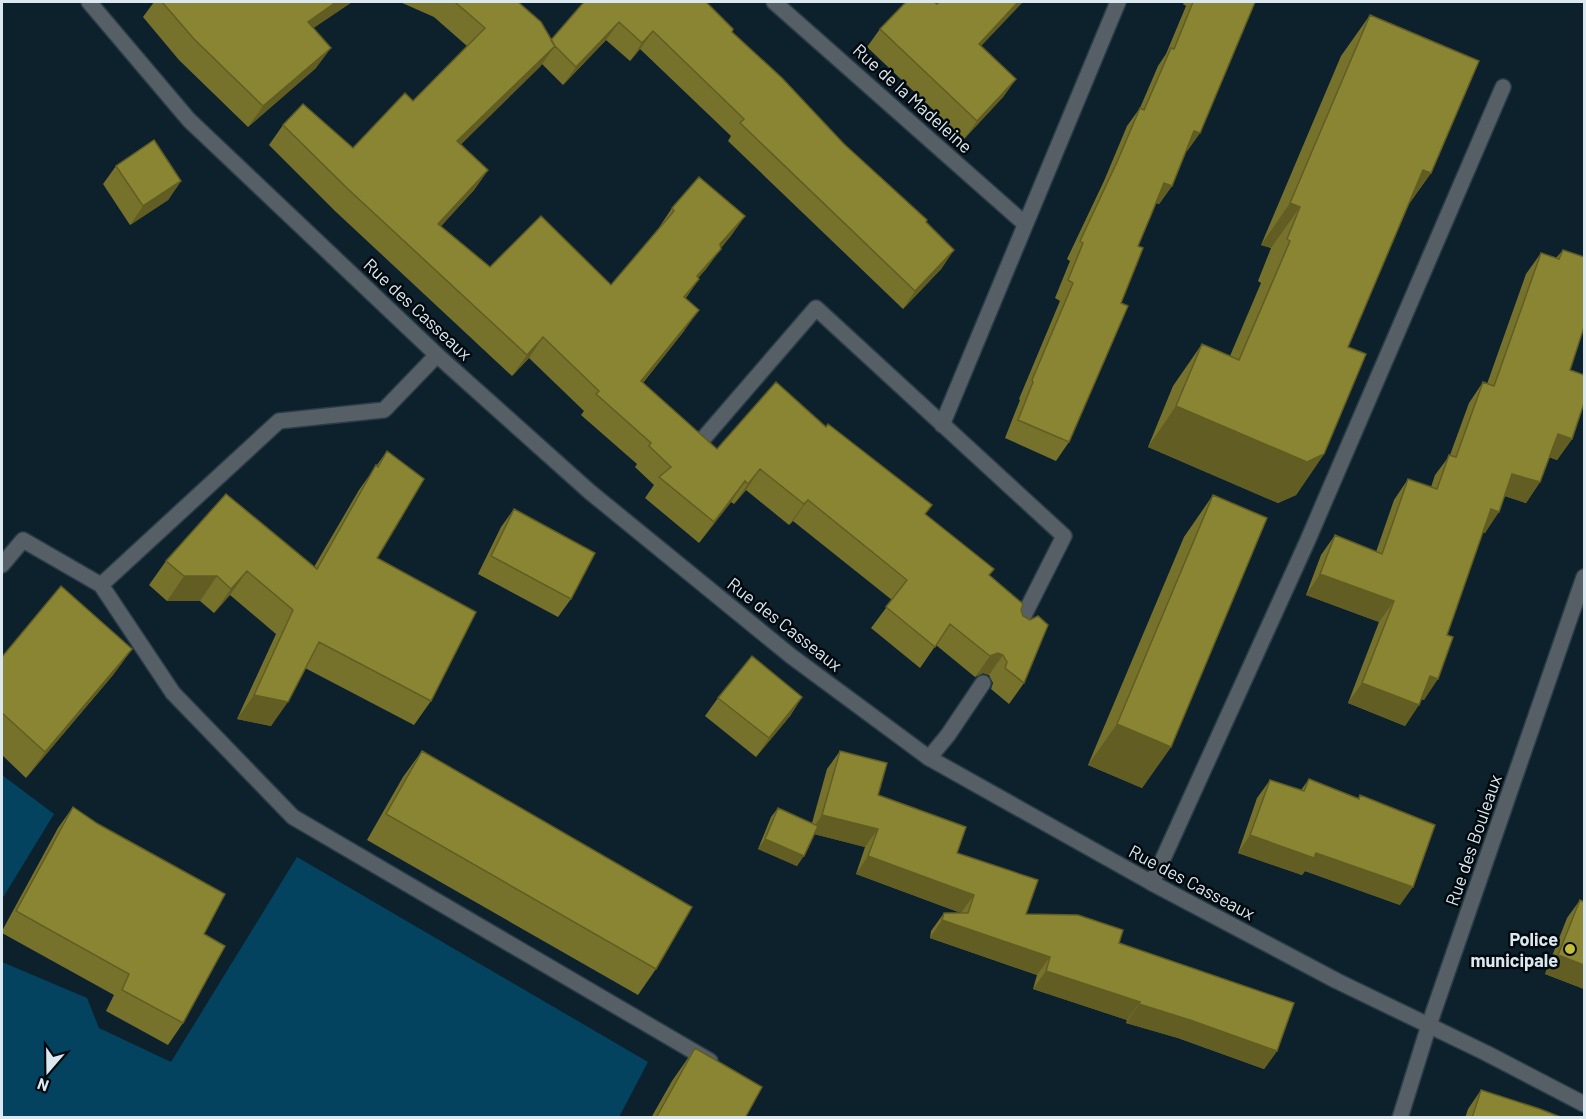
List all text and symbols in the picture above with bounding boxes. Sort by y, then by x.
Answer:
street label: Rue de la Madeleine [849,39,977,157]
street label: Rue des Casseaux [360,253,477,365]
street label: Rue des Casseaux [723,572,847,676]
street label: Rue des Bouleaux [1440,771,1506,908]
street label: Rue des Casseaux [1125,840,1259,925]
place label: Police municipale [1471,928,1558,971]
marker: Police municipale [1563,942,1577,956]
north arrow [18,1041,78,1101]
text: N [34,1075,51,1096]

